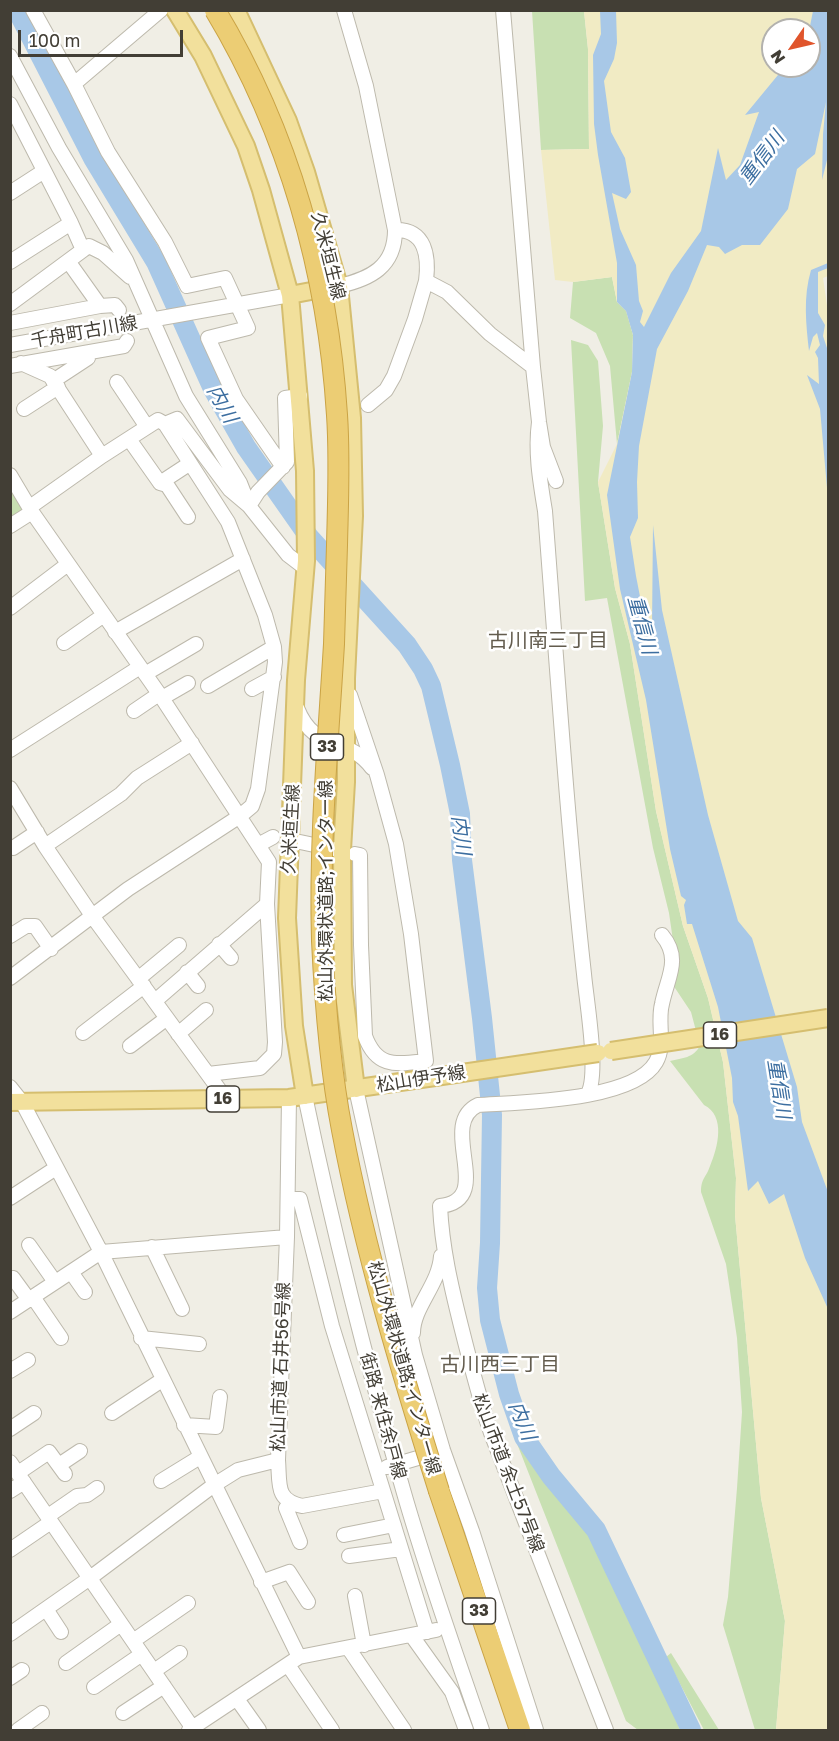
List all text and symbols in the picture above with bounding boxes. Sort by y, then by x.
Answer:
scale bar [21,18,186,56]
north arrow [761,18,821,78]
text: 100 m [29,29,80,51]
text: N [766,46,789,68]
water label: 重信川 [734,127,790,189]
street label: 久米垣生線 [307,210,349,302]
street label: 千舟町古川線 [29,312,139,352]
water label: 内川 [202,381,242,427]
water label: 重信川 [623,593,661,657]
district label: 古川南三丁目 [488,629,608,653]
road number: 33 [310,734,344,760]
street label: 松山外環状道路;インター線 [315,780,337,1002]
street label: 久米垣生線 [278,783,304,875]
water label: 内川 [447,814,475,856]
road number: 16 [704,1022,736,1048]
water label: 重信川 [762,1057,796,1121]
street label: 松山伊予線 [375,1061,467,1097]
road number: 16 [206,1086,240,1112]
street label: 松山外環状道路;インター線 [363,1259,445,1477]
street label: 松山市道 石井56号線 [267,1282,295,1452]
street label: 街路 来住余戸線 [356,1350,410,1482]
district label: 古川西三丁目 [440,1353,560,1377]
street label: 松山市道 余土57号線 [468,1390,548,1556]
water label: 内川 [503,1398,541,1444]
road number: 33 [462,1598,496,1624]

